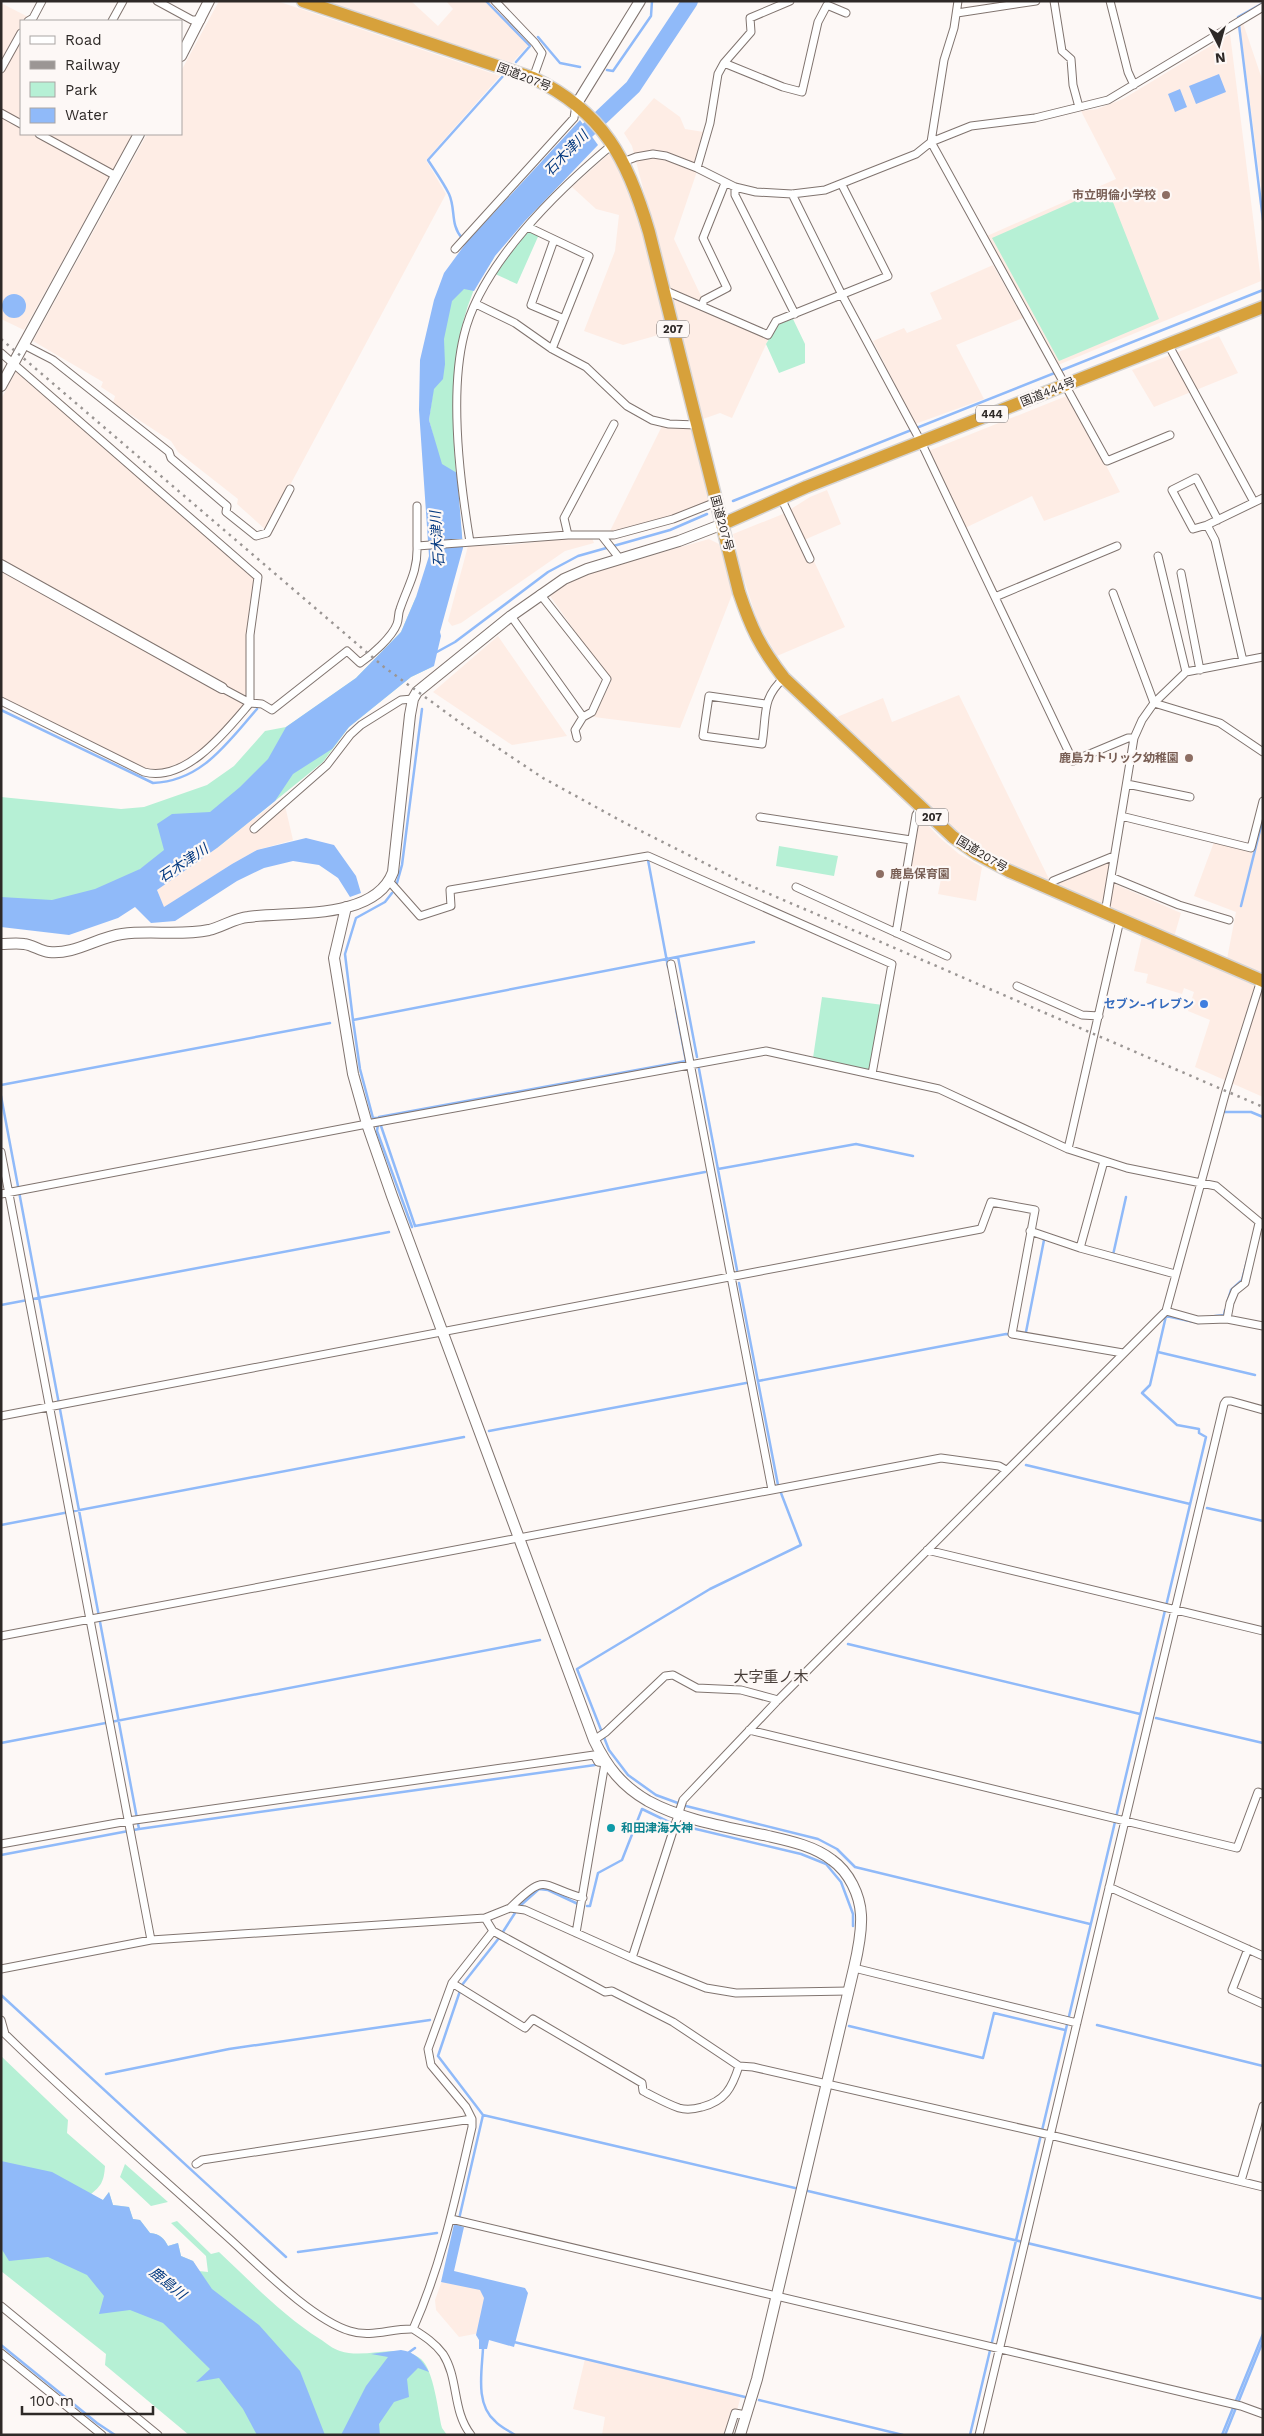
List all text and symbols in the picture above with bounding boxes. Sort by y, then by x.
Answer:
legend [20,20,182,135]
north arrow [1194,20,1244,70]
text: Road [65,31,102,49]
text: N [1214,49,1226,66]
text: Railway [65,56,120,74]
street label: 国道207号 [495,60,553,94]
text: Park [65,81,98,99]
text: Water [65,106,108,124]
water label: 石木津川 [541,126,593,179]
place label: 市立明倫小学校 [1072,188,1156,202]
marker: 市立明倫小学校 [1160,189,1172,201]
road number: 207 [657,320,689,338]
street label: 国道444号 [1018,375,1078,409]
road number: 444 [976,406,1008,422]
street label: 国道207号 [708,494,736,552]
water label: 石木津川 [427,509,447,567]
place label: 鹿島カトリック幼稚園 [1059,751,1179,765]
marker: 鹿島カトリック幼稚園 [1183,752,1195,764]
road number: 207 [916,809,948,826]
street label: 国道207号 [954,833,1010,875]
water label: 石木津川 [155,840,212,885]
place label: 鹿島保育園 [890,867,950,881]
marker: 鹿島保育園 [874,868,886,880]
place label: セブン-イレブン [1104,997,1194,1011]
marker: セブン-イレブン [1198,998,1210,1010]
district label: 大字重ノ木 [733,1668,809,1686]
place label: 和田津海大神 [621,1821,693,1835]
marker: 和田津海大神 [605,1822,617,1834]
water label: 鹿島川 [147,2264,191,2304]
scale bar [22,2384,154,2416]
text: 100 m [30,2392,74,2410]

